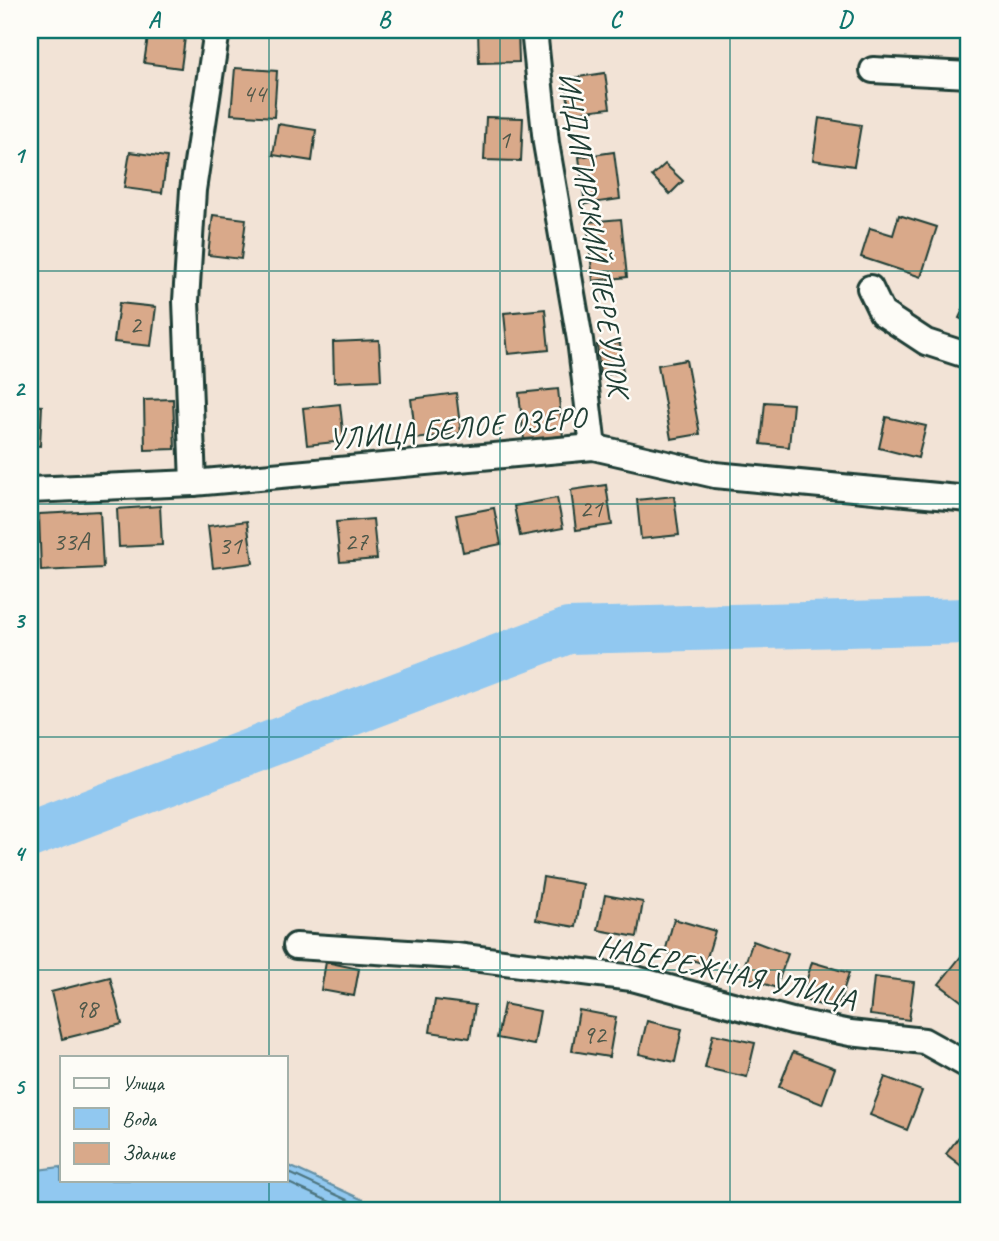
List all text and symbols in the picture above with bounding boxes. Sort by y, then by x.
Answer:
text: A [148,5,162,34]
text: B [378,5,392,34]
text: C [610,5,624,34]
text: D [838,5,854,34]
street label: ИНДИГИРСКИЙ ПЕРЕУЛОК [550,69,639,404]
house number: 44 [242,77,268,110]
house number: 1 [498,123,511,156]
text: 1 [14,141,27,170]
house number: 2 [129,308,143,341]
text: 2 [14,374,27,403]
street label: УЛИЦА БЕЛОЕ ОЗЕРО [327,398,590,458]
house number: 21 [579,492,604,525]
house number: 33А [53,525,91,558]
house number: 27 [344,525,369,558]
house number: 31 [218,529,243,562]
text: 3 [14,606,27,635]
text: 4 [14,839,27,868]
street label: НАБЕРЕЖНАЯ УЛИЦА [595,926,860,1018]
house number: 98 [74,992,100,1025]
house number: 92 [582,1018,608,1051]
legend [60,1056,287,1182]
text: Улица [122,1070,165,1096]
text: 5 [14,1072,26,1101]
text: Вода [122,1106,158,1132]
text: Здание [122,1140,176,1166]

